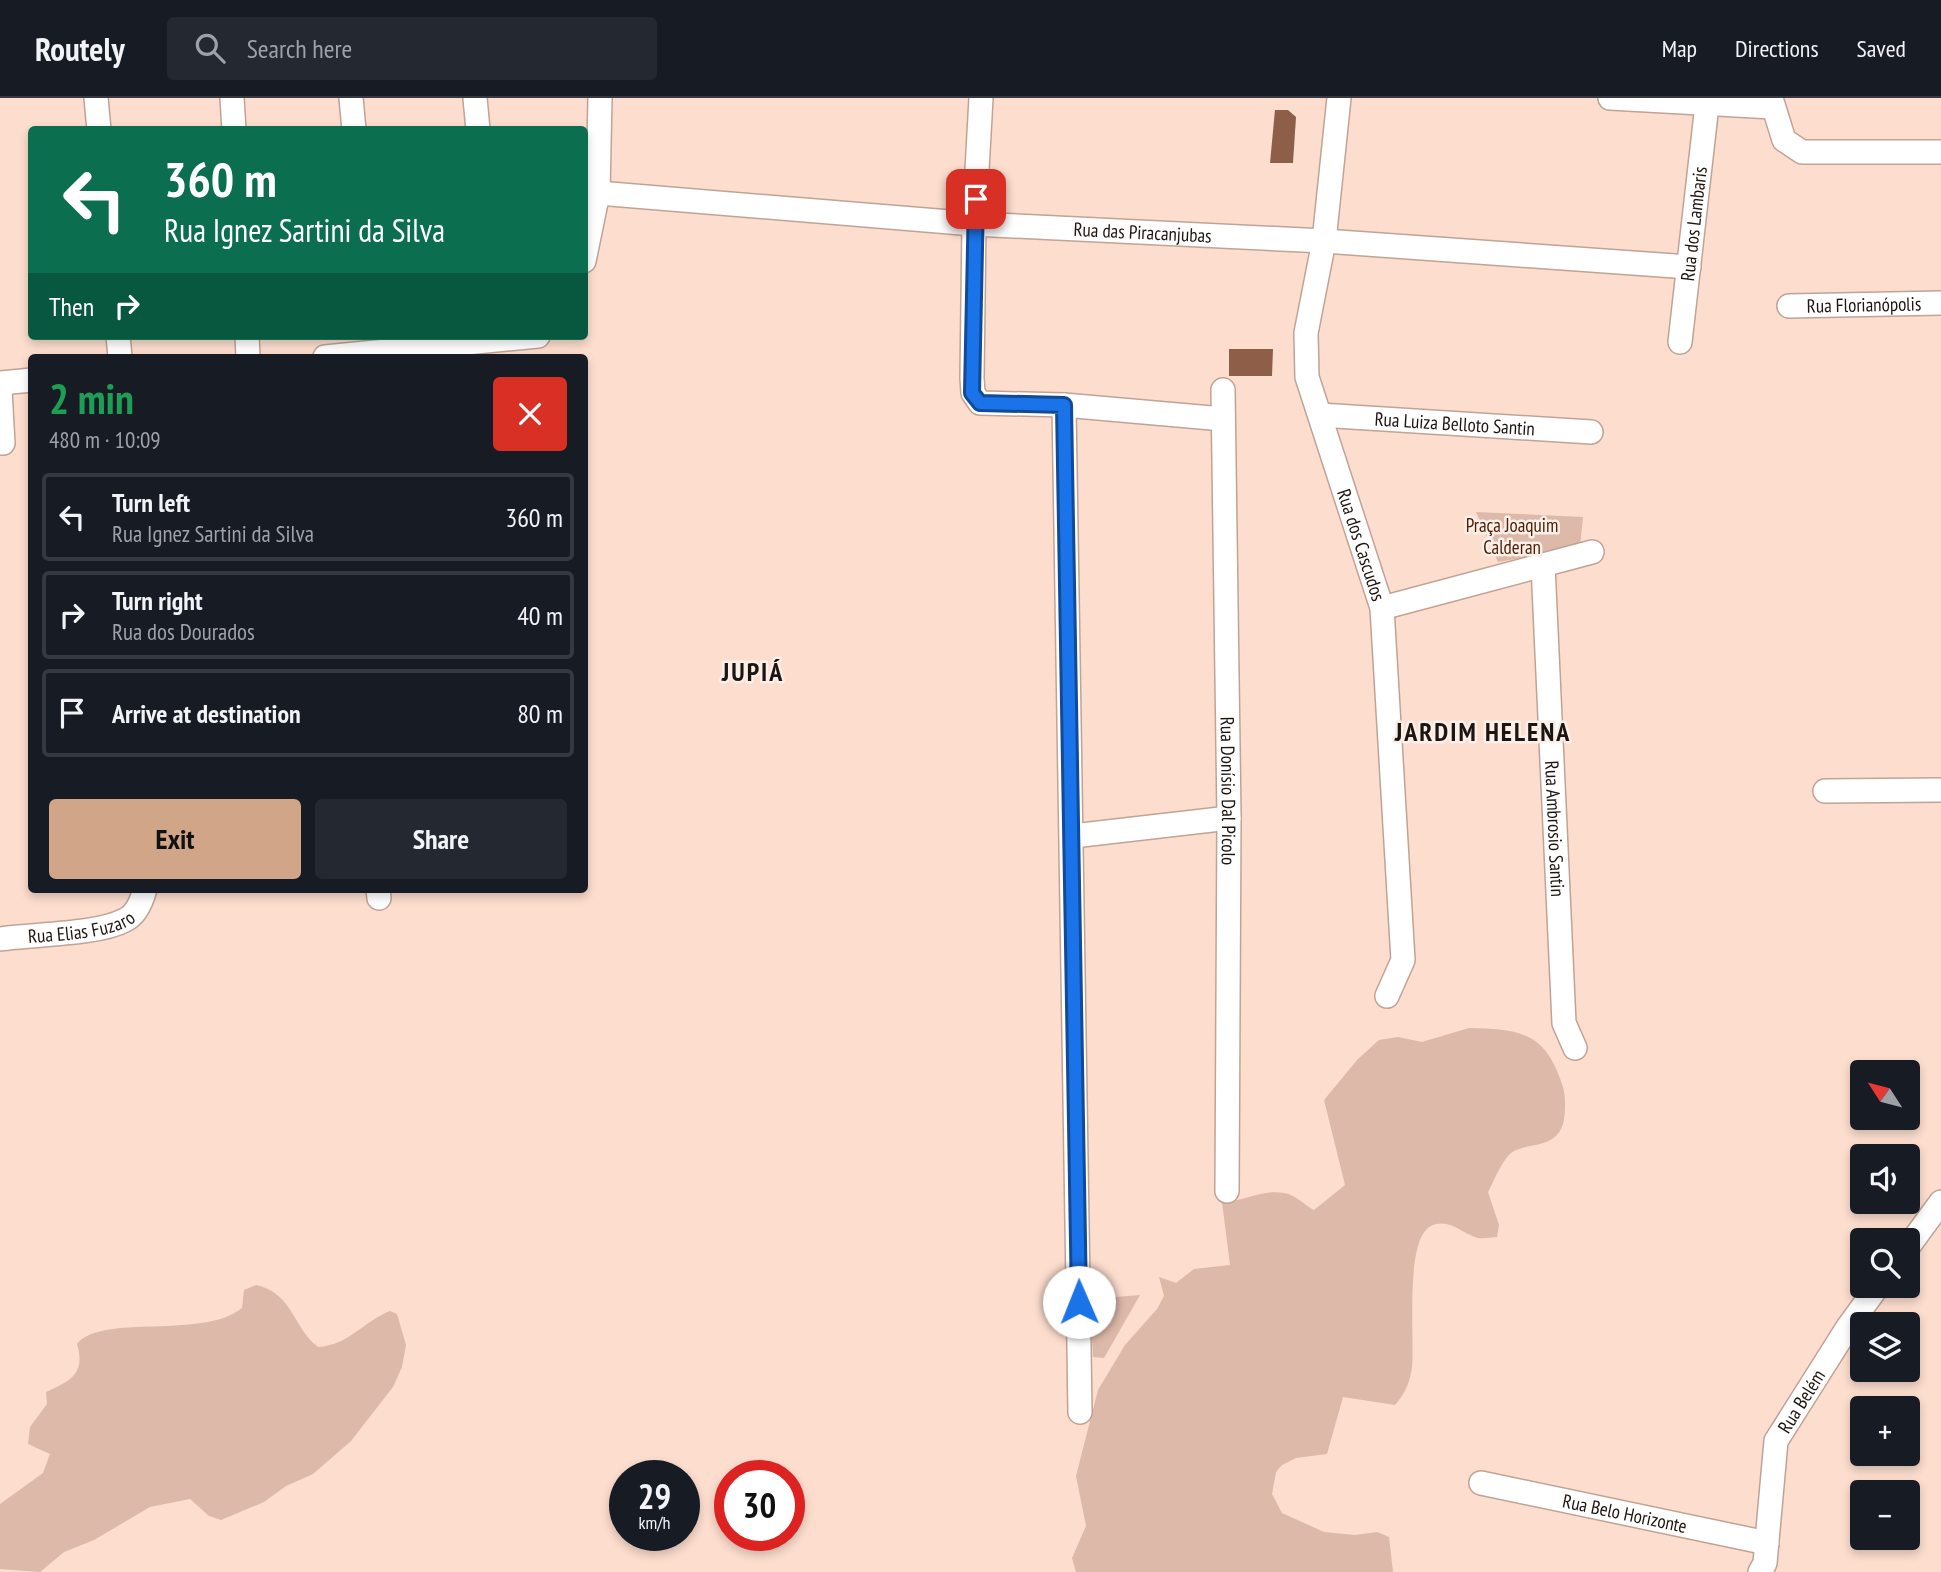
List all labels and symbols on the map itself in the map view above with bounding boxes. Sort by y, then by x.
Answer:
street label: Rua dos Lambaris [1675,165,1712,282]
pin [946,169,1006,229]
street label: Rua das Piracanjubas [1073,217,1212,248]
street label: Rua Florianópolis [1806,291,1921,318]
street label: Rua Luiza Belloto Santin [1374,406,1536,440]
street label: Rua dos Cascudos [1332,486,1391,604]
park label: Praça Joaquim Calderan [1466,513,1558,559]
district label: JUPIÁ [721,655,784,688]
district label: JARDIM HELENA [1394,715,1571,748]
street label: Rua Donísio Dal Picolo [1216,717,1241,865]
street label: Rua Ambrosio Santin [1540,760,1570,897]
street label: Rua Elias Fuzaro [27,906,140,948]
north arrow [1850,1060,1920,1130]
position arrow [1042,1265,1116,1339]
street label: Rua Belém [1772,1365,1830,1437]
speed limit sign: 30 [714,1460,805,1551]
street label: Rua Belo Horizonte [1561,1488,1689,1538]

